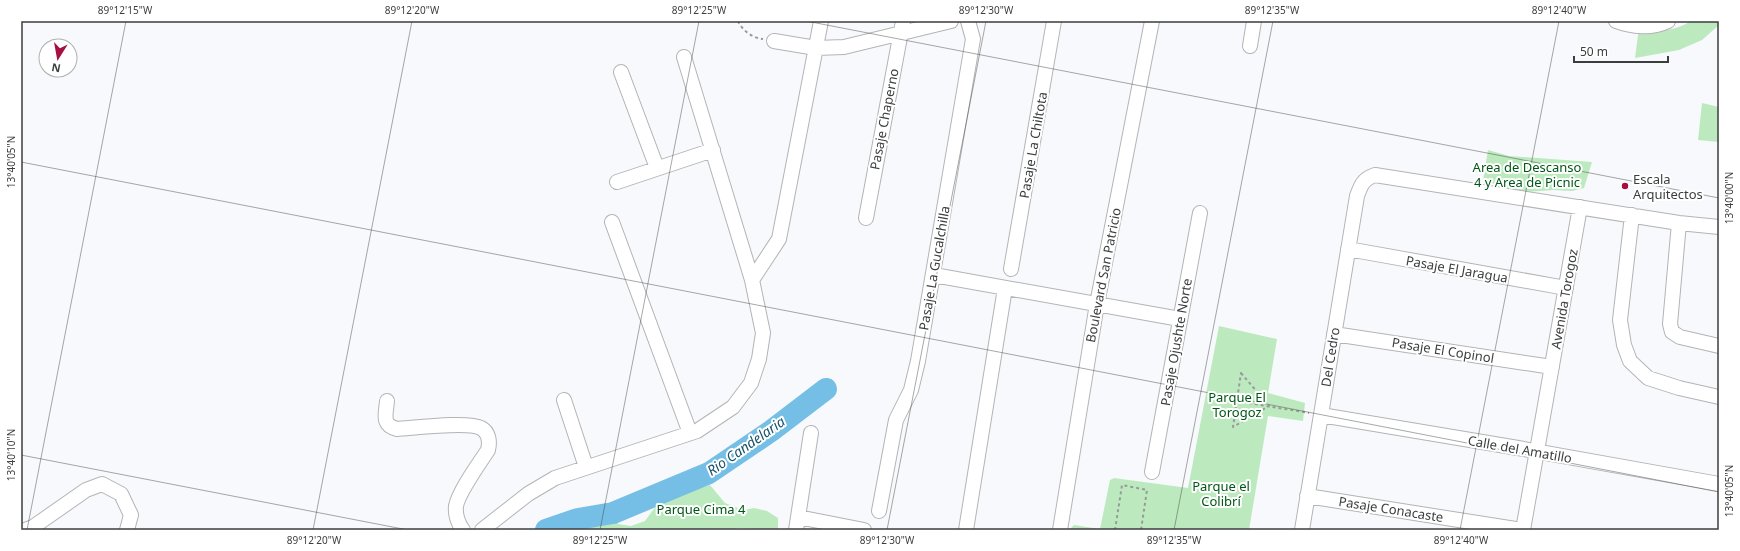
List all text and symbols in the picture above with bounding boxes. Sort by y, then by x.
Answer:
text: 89°12'15"W [98,3,153,17]
text: 89°12'20"W [385,3,440,17]
text: 89°12'25"W [672,3,727,17]
text: 89°12'30"W [959,3,1014,17]
text: 89°12'35"W [1245,3,1300,17]
text: 89°12'40"W [1532,3,1587,17]
north arrow [38,38,78,78]
scale bar [1574,38,1668,64]
text: 50 m [1580,43,1608,60]
text: N [50,60,62,77]
street label: Pasaje Chaperno [865,67,903,171]
street label: Pasaje La Chiltota [1015,90,1051,200]
text: 13°40'05"N [4,136,18,188]
park label: Area de Descanso 4 y Area de Picnic [1473,158,1582,191]
place label: Escala Arquitectos [1633,170,1703,203]
text: 13°40'00"N [1722,172,1736,224]
marker: Escala Arquitectos [1620,181,1630,191]
street label: Pasaje La Gucalchilla [914,204,954,332]
street label: Boulevard San Patricio [1081,206,1125,344]
street label: Avenida Torogoz [1546,248,1582,350]
street label: Pasaje El Jaragua [1405,251,1509,287]
street label: Pasaje Ojushte Norte [1156,277,1196,407]
street label: Del Cedro [1316,326,1344,388]
street label: Pasaje El Copinol [1391,333,1495,367]
park label: Parque El Torogoz [1208,388,1266,421]
water label: Rio Candelaria [703,412,789,480]
text: 13°40'10"N [4,429,18,481]
street label: Calle del Amatillo [1467,431,1574,467]
text: 13°40'05"N [1722,465,1736,517]
park label: Parque el Colibrí [1192,477,1250,510]
street label: Pasaje Conacaste [1337,492,1445,526]
park label: Parque Cima 4 [657,500,746,518]
text: 89°12'20"W [287,533,342,547]
text: 89°12'25"W [573,533,628,547]
text: 89°12'30"W [860,533,915,547]
text: 89°12'35"W [1147,533,1202,547]
text: 89°12'40"W [1434,533,1489,547]

